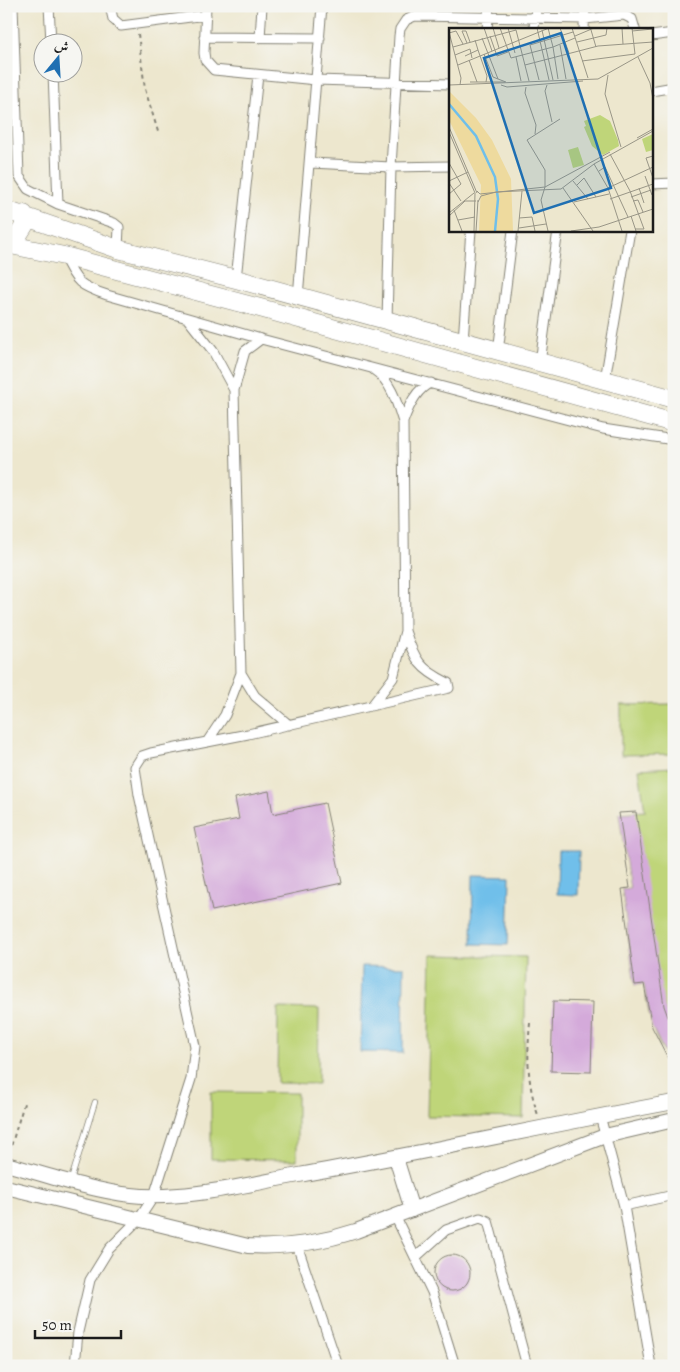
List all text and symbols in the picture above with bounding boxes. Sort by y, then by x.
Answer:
inset map [449,28,652,231]
north arrow [32,32,82,82]
text: ش [52,35,72,57]
scale bar [35,1307,121,1339]
text: 50 m [42,1315,72,1335]

